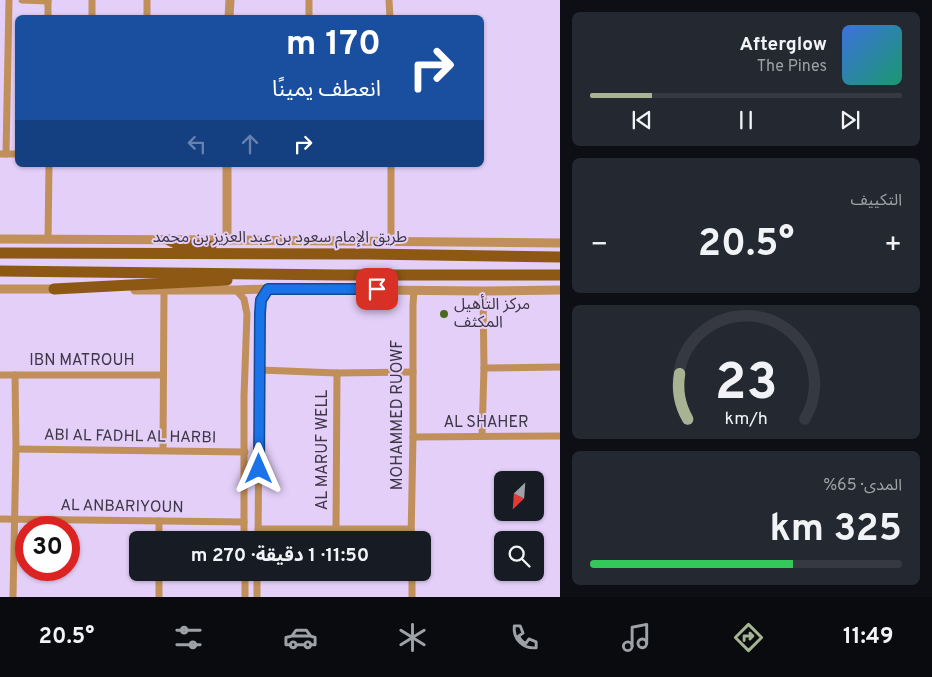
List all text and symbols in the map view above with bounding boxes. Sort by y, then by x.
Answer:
text: 170 m [286,23,381,67]
text: Afterglow [740,33,827,57]
icon: right [399,35,464,100]
text: The Pines [757,57,827,77]
text: انعطف يمينًا [272,77,381,104]
icon: previous [628,106,656,134]
icon: pause [732,106,760,134]
icon: next [836,106,864,134]
icon: left [183,130,211,158]
icon: ahead [236,130,264,158]
icon: right [289,130,317,158]
text: التكييف [850,191,902,211]
text: 20.5° [698,221,794,270]
street label: طريق الإمام سعود بن عبد العزيز بن محمد [153,228,407,249]
text: − [590,228,608,264]
text: + [884,228,902,264]
pin [356,268,398,310]
icon: arrive [363,275,391,303]
place label: مركز التأهيل المكثف [454,294,530,333]
marker: مركز التأهيل المكثف [438,308,450,320]
street label: MOHAMMED RUOWF [388,340,408,490]
street label: IBN MATROUH [29,351,135,371]
text: 23 [715,352,777,418]
street label: AL MARUF WELL [313,390,333,510]
text: km/h [724,408,768,431]
street label: AL SHAHER [443,413,529,433]
street label: ABI AL FADHL AL HARBI [44,425,216,449]
position arrow [232,442,284,494]
north arrow [494,471,544,521]
map controls [494,471,544,581]
text: المدى · 65% [823,476,902,496]
street label: AL ANBARIYOUN [60,496,184,518]
text: 325 km [769,506,902,555]
speed limit sign: 30 [15,516,80,581]
button: search [494,531,544,581]
text: 11:50 · 1 دقيقة · 270 m [191,544,369,568]
icon: filters [171,620,206,655]
icon: car [283,620,318,655]
icon: climate [395,620,430,655]
icon: phone [507,620,542,655]
icon: music [619,620,654,655]
icon: directions [731,620,766,655]
text: 20.5° [38,624,94,651]
text: 11:49 [843,624,894,651]

